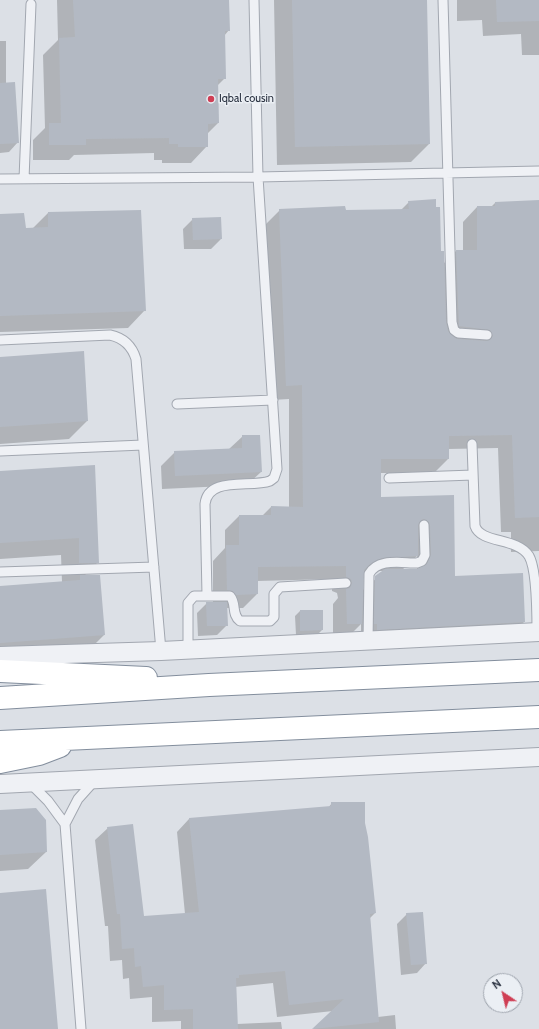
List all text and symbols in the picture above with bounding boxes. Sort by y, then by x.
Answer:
place label: Iqbal cousin [219,92,274,106]
marker: Iqbal cousin [206,94,216,104]
north arrow [483,973,523,1013]
text: N [489,976,504,992]

